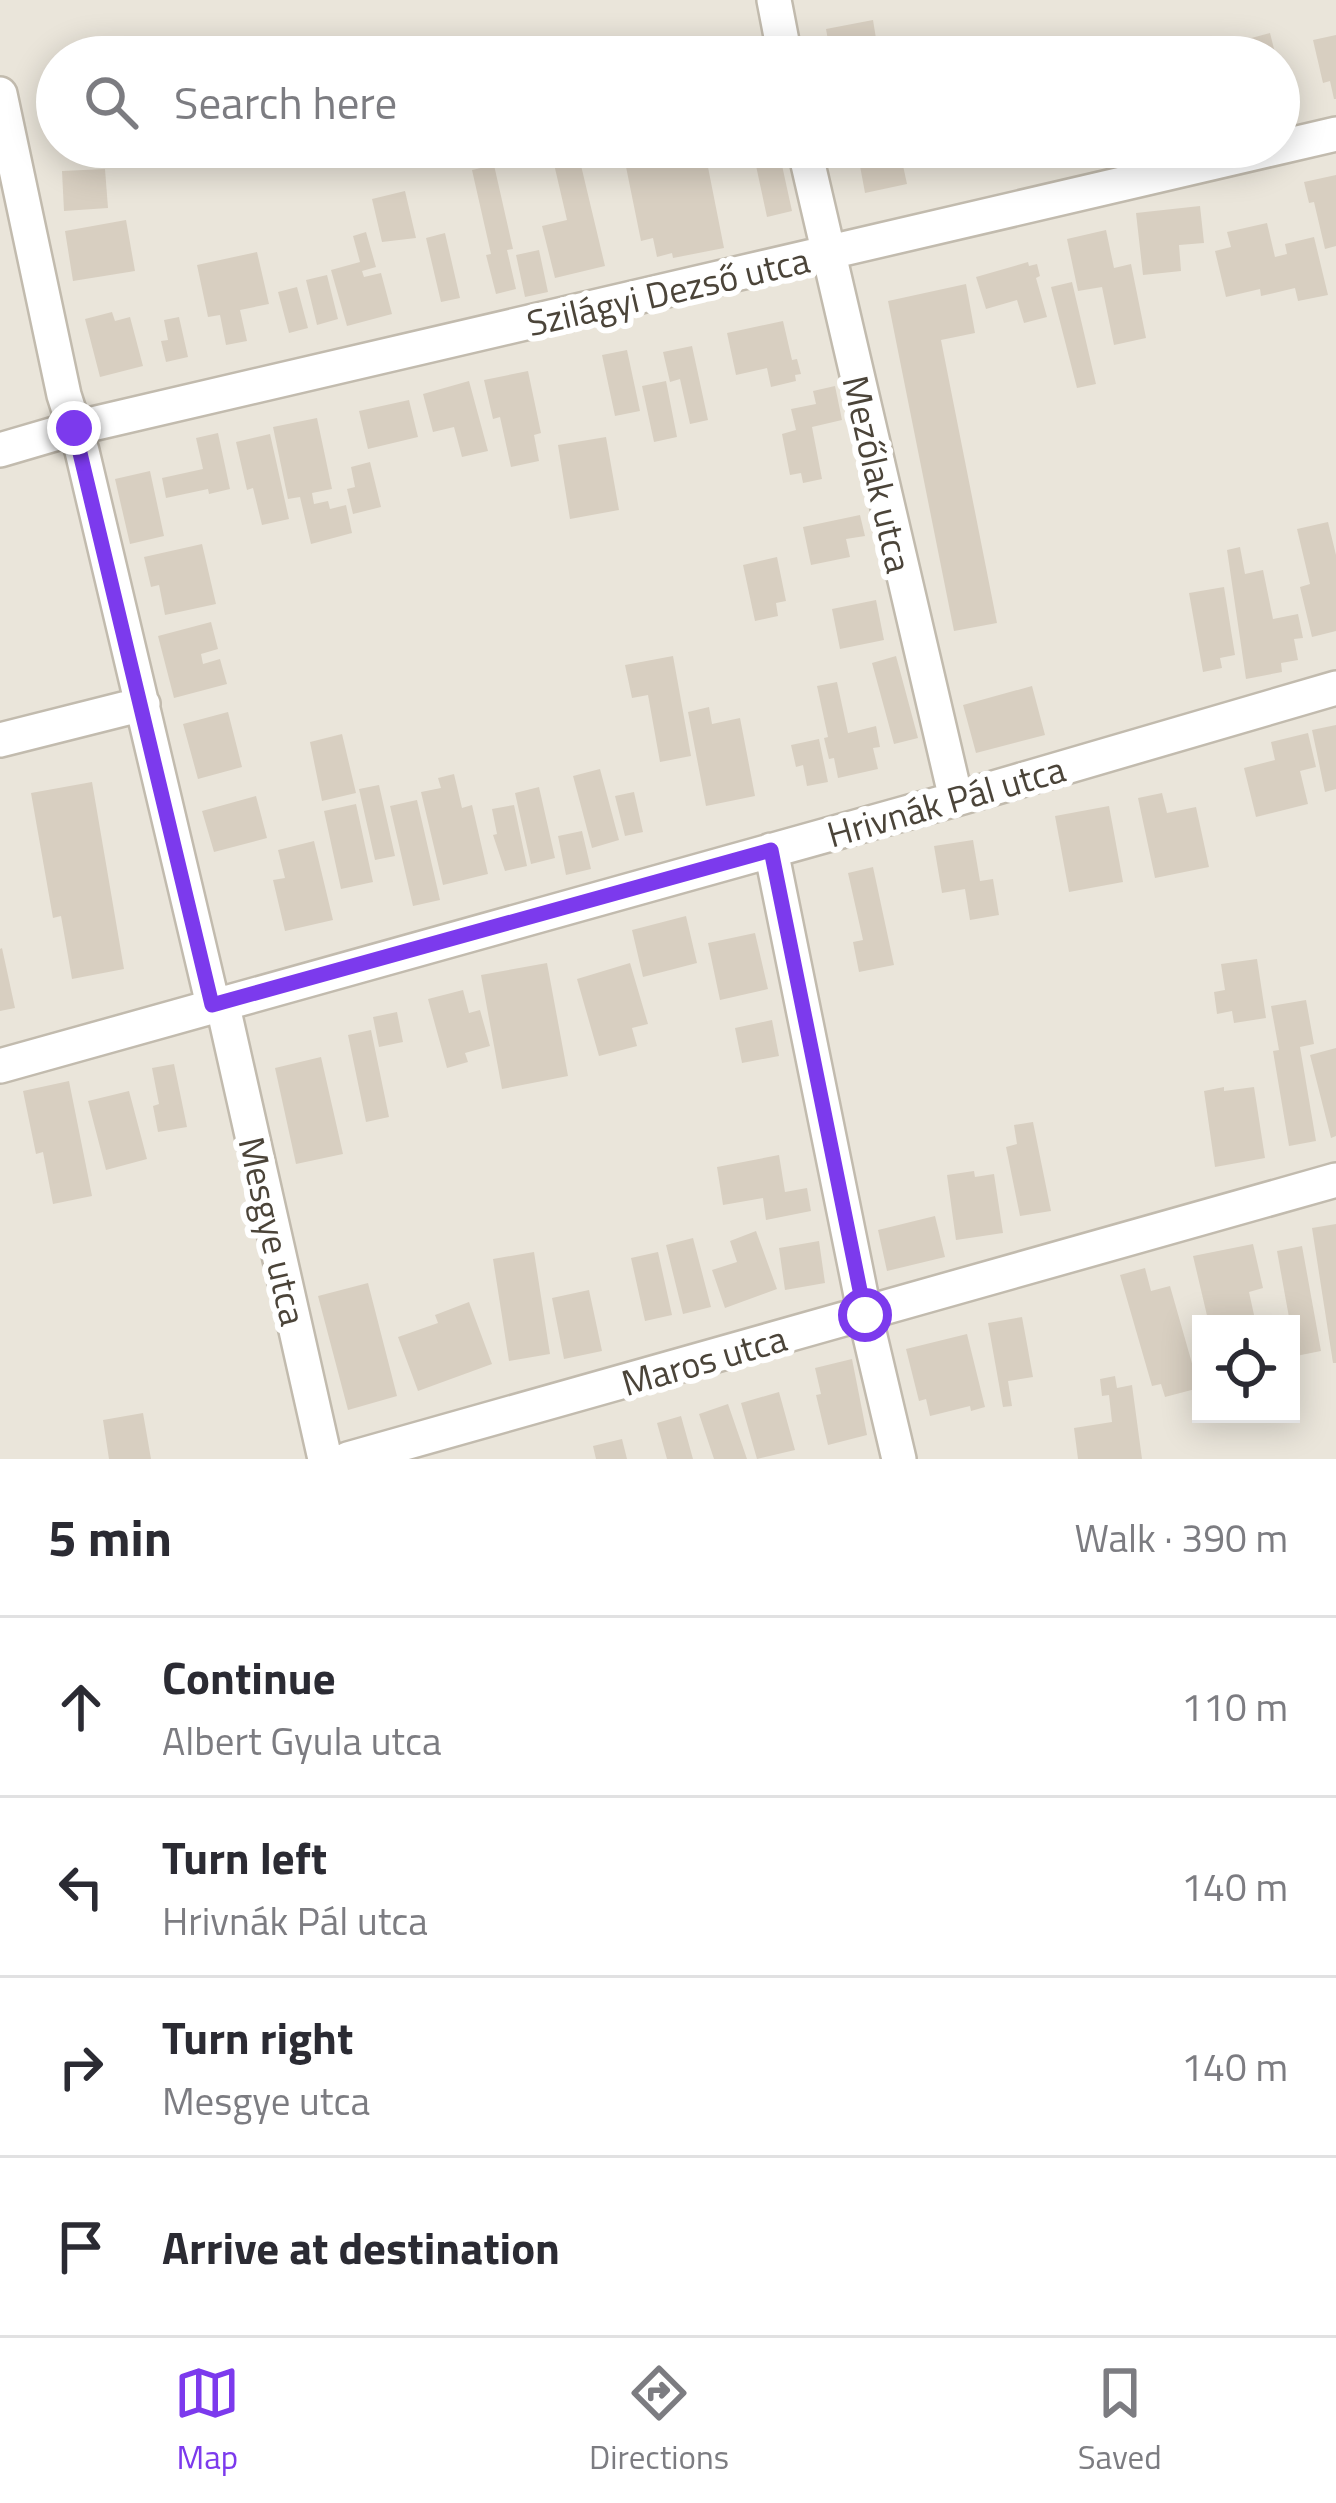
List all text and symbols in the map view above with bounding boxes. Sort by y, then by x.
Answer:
search box [36,36,1300,168]
text: Search here [174,68,397,136]
icon: search [78,69,144,135]
street label: Szilágyi Dezső utca [521,232,815,350]
street label: Mezőlak utca [829,370,927,578]
route end [47,401,101,455]
street label: Hrivnák Pál utca [820,741,1072,861]
street label: Mesgye utca [225,1131,321,1331]
route start [838,1288,892,1342]
street label: Maros utca [615,1310,793,1410]
map controls [1192,1315,1300,1423]
button: locate [1192,1315,1300,1423]
text: 5 min [48,1498,172,1576]
text: Walk · 390 m [1074,1508,1288,1567]
text: Continue [162,1643,336,1711]
icon: ahead [48,1674,114,1740]
text: 110 m [1181,1677,1288,1736]
text: Albert Gyula utca [162,1711,442,1770]
text: Turn left [162,1823,327,1891]
icon: left [48,1854,114,1920]
text: 140 m [1181,1857,1288,1916]
text: Hrivnák Pál utca [162,1891,428,1950]
text: Turn right [162,2003,353,2071]
icon: right [48,2034,114,2100]
text: 140 m [1181,2037,1288,2096]
text: Mesgye utca [162,2071,370,2130]
text: Arrive at destination [162,2213,560,2281]
icon: arrive [48,2214,114,2280]
tab: Map [174,2360,240,2482]
tab: Directions [589,2360,729,2482]
tab: Saved [1078,2360,1162,2482]

